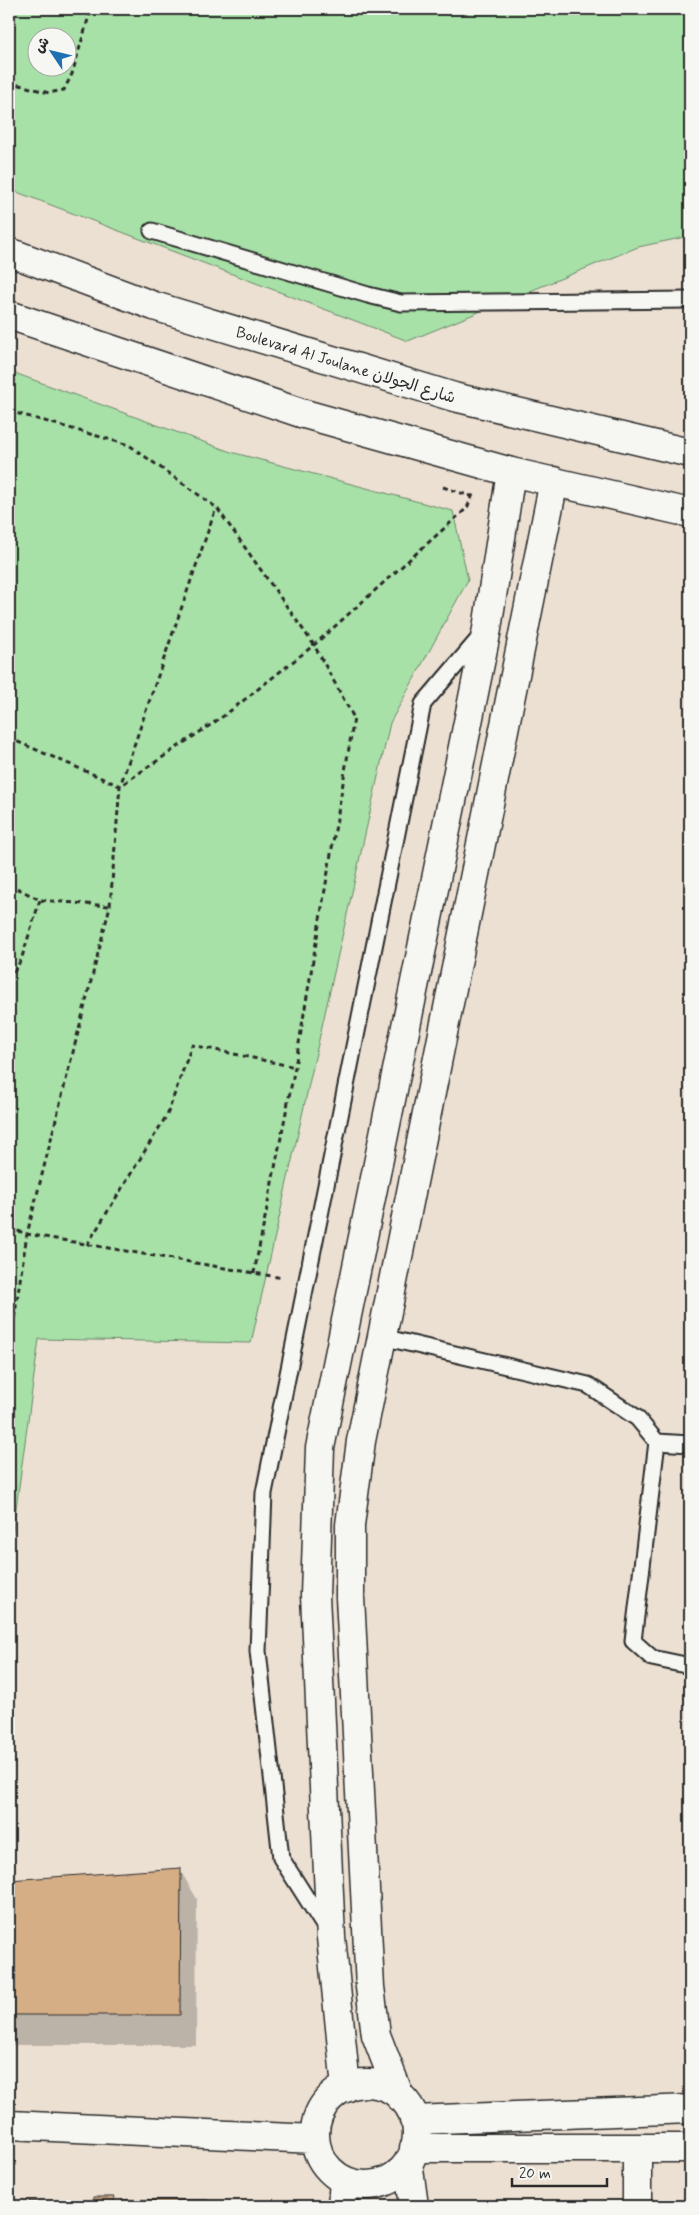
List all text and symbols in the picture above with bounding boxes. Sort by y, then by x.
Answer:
north arrow [28,28,78,78]
text: ش [30,34,54,57]
street label: Boulevard Al Joulane شارع الجولان [233,322,458,409]
scale bar [512,2155,606,2187]
text: 20 m [519,2164,551,2184]

